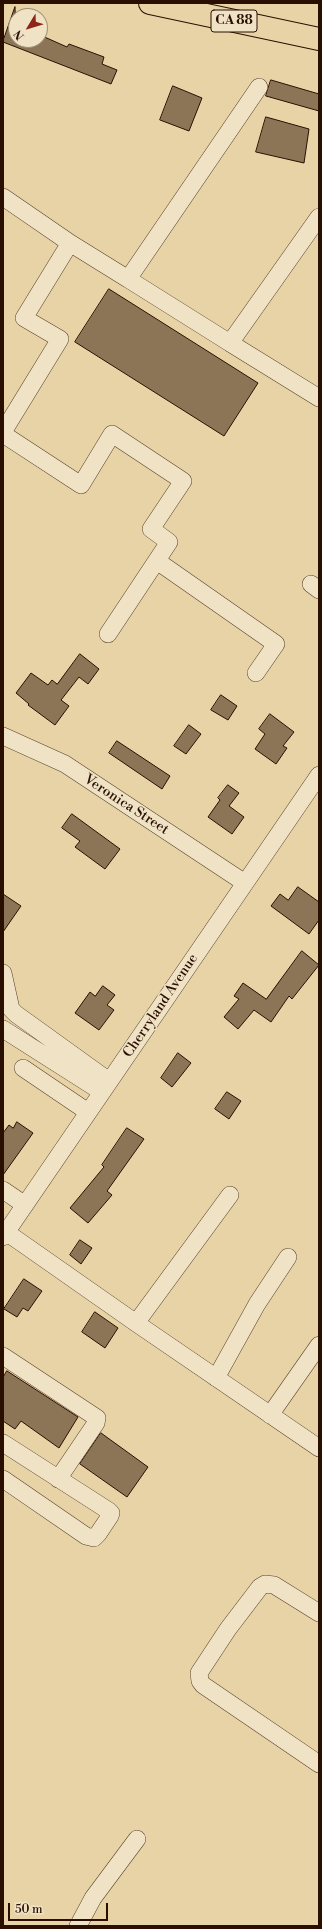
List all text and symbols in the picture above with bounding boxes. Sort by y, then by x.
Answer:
north arrow [8,8,48,48]
road number: CA 88 [211,10,257,32]
text: N [11,27,28,43]
street label: Veronica Street [80,771,172,839]
street label: Cherryland Avenue [120,951,202,1061]
scale bar [10,1895,110,1921]
text: 50 m [15,1902,43,1917]

